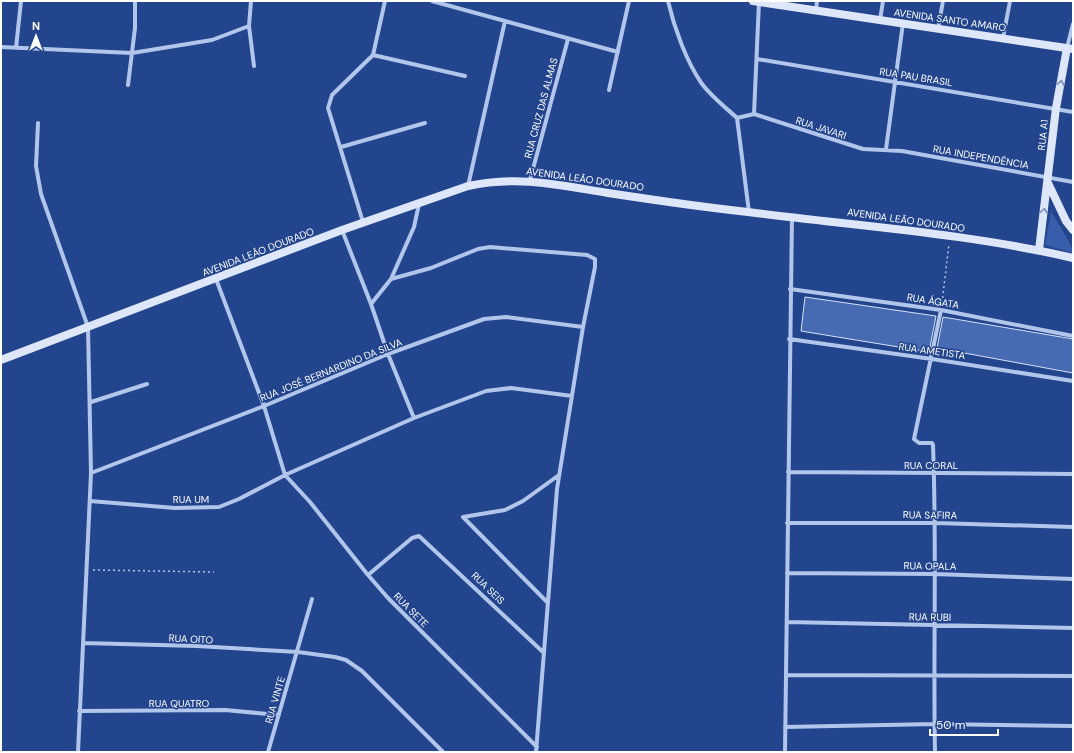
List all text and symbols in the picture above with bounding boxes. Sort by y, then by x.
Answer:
street label: AVENIDA SANTO AMARO [893,6,1007,34]
north arrow [16,16,56,56]
text: N [32,19,40,33]
street label: RUA CRUZ DAS ALMAS [521,56,561,160]
street label: RUA PAU BRASIL [878,65,954,89]
one-way arrow [1056,79,1064,86]
street label: RUA JAVARI [794,114,848,142]
street label: RUA A1 [1035,119,1051,151]
street label: RUA INDEPENDÊNCIA [932,142,1030,172]
street label: AVENIDA LEÃO DOURADO [525,164,645,194]
street label: AVENIDA LEÃO DOURADO [846,205,966,235]
one-way arrow [1039,208,1048,214]
street label: AVENIDA LEÃO DOURADO [200,225,316,279]
street label: RUA ÁGATA [906,290,960,312]
street label: RUA JOSÉ BERNARDINO DA SILVA [258,335,404,405]
street label: RUA AMETISTA [898,340,967,362]
street label: RUA CORAL [904,459,958,472]
street label: RUA UM [173,493,209,506]
street label: RUA SAFIRA [903,508,958,522]
street label: RUA OPALA [904,559,957,573]
street label: RUA SEIS [469,569,507,607]
street label: RUA SETE [391,590,431,630]
street label: RUA RUBI [909,610,951,624]
street label: RUA OITO [168,631,214,647]
street label: RUA VINTE [262,674,288,725]
street label: RUA QUATRO [149,697,210,710]
scale bar [930,711,998,737]
text: 50 m [936,717,965,733]

